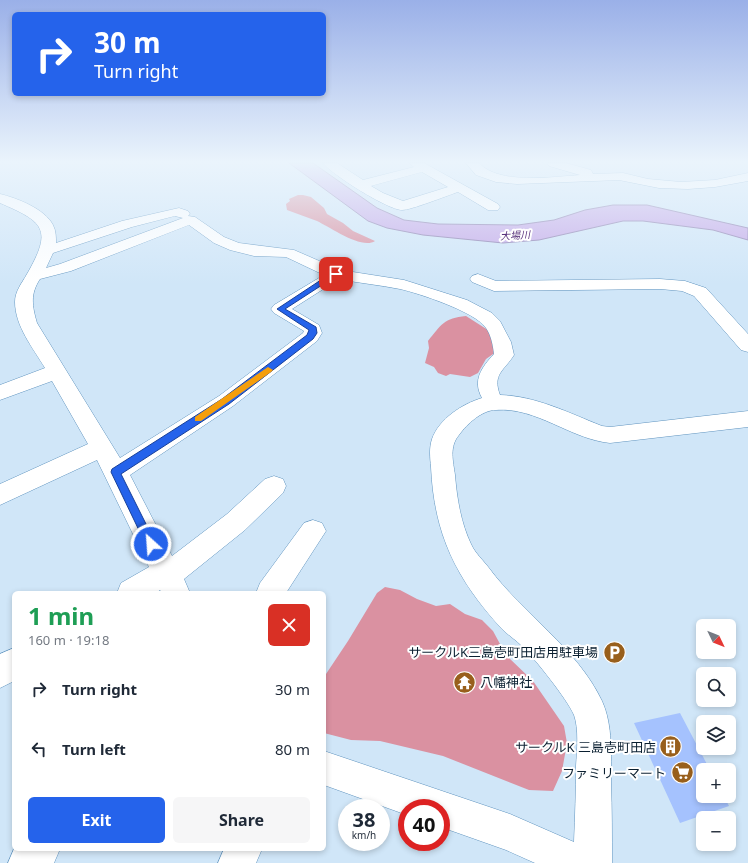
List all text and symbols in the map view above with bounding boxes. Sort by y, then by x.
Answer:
text: 30 m [94,23,161,61]
icon: right [28,28,80,80]
text: Turn right [94,59,178,83]
water label: 大場川 [500,227,531,243]
pin [319,257,353,291]
icon: arrive [325,263,347,285]
position arrow [130,523,172,565]
text: 1 min [28,599,94,632]
button: close [268,604,310,646]
north arrow [696,619,736,659]
map controls [696,619,736,851]
text: 160 m · 19:18 [28,631,109,649]
parking icon: サークルK三島壱町田店用駐車場 [601,639,627,665]
place label: サークルK三島壱町田店用駐車場 [408,643,598,661]
button: search [696,667,736,707]
temple icon: 八幡神社 [451,669,477,695]
place label: 八幡神社 [480,673,532,691]
icon: right [28,678,50,700]
text: Turn right [62,679,137,699]
text: 30 m [275,679,310,699]
button: layers [696,715,736,755]
building icon: サークルK 三島壱町田店 [658,734,684,760]
icon: left [28,738,50,760]
place label: サークルK 三島壱町田店 [515,738,656,756]
text: Turn left [62,739,126,759]
text: 80 m [275,739,310,759]
supermarket icon: ファミリーマート [669,760,695,786]
button: + [696,763,736,803]
place label: ファミリーマート [562,764,666,782]
button: Exit [28,797,165,843]
button: Share [173,797,310,843]
speed limit sign: 40 [398,799,450,851]
text: 38 [353,806,375,833]
button: − [696,811,736,851]
text: km/h [352,828,376,842]

